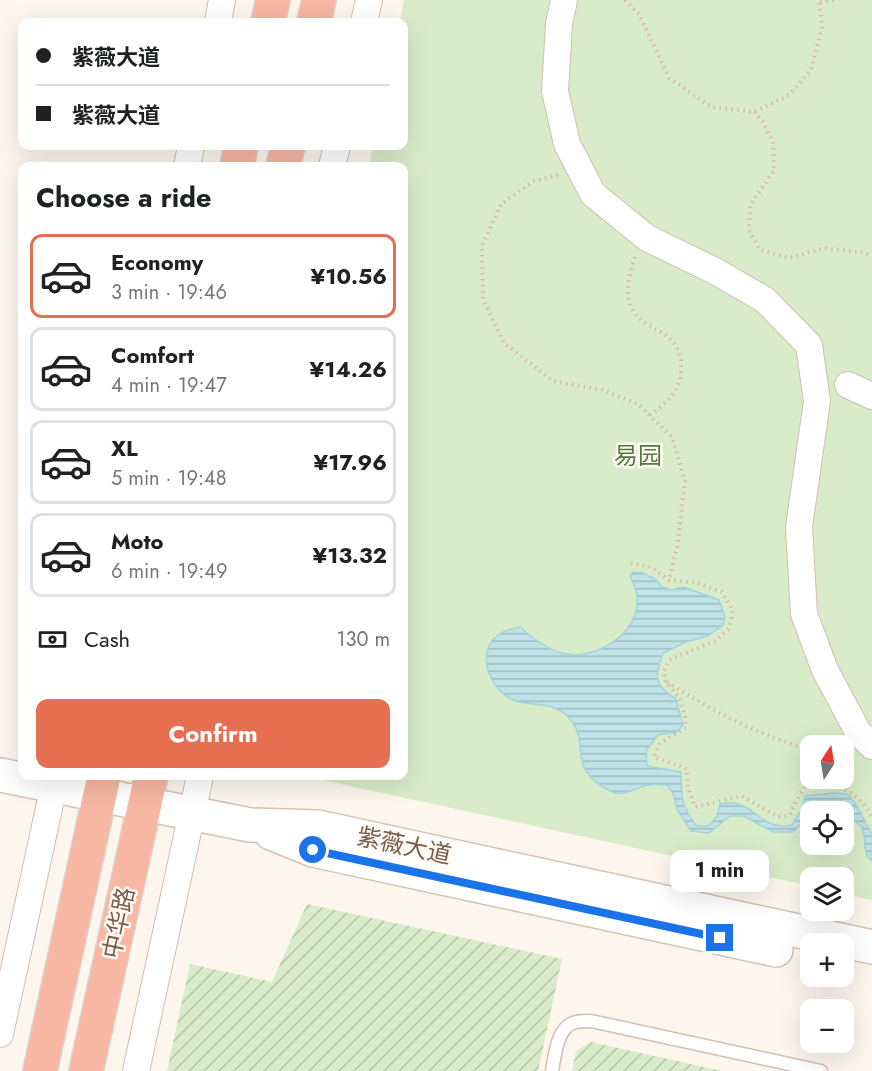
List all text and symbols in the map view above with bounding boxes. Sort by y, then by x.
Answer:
text: 紫薇大道 [72,41,160,73]
text: 紫薇大道 [72,99,160,131]
text: Choose a ride [36,178,211,217]
text: Economy [111,246,203,278]
icon: car [39,249,93,303]
text: ¥10.56 [311,260,387,292]
text: 3 min · 19:46 [111,278,227,307]
text: Comfort [111,339,194,371]
icon: car [39,342,93,396]
text: ¥14.26 [309,353,387,385]
text: 4 min · 19:47 [111,371,227,400]
text: XL [111,432,138,464]
icon: car [39,435,93,489]
park label: 易园 [614,438,662,473]
text: ¥17.96 [313,446,387,478]
text: 5 min · 19:48 [111,464,227,493]
text: Moto [111,525,164,557]
icon: car [39,528,93,582]
text: ¥13.32 [313,539,387,571]
text: 6 min · 19:49 [111,557,228,586]
icon: cash [36,623,69,656]
text: Cash [84,623,130,655]
text: 130 m [336,625,390,654]
button: Confirm [36,699,390,768]
north arrow [800,735,854,789]
map controls [800,735,854,1053]
button: locate [800,801,854,855]
street label: 紫薇大道 [354,818,455,873]
route start [299,836,326,863]
callout: 1 min [670,851,770,893]
text: 1 min [695,856,744,885]
button: layers [800,867,854,921]
street label: 中华路 [94,884,143,962]
route end [706,924,733,951]
button: + [800,933,854,987]
button: − [800,999,854,1053]

